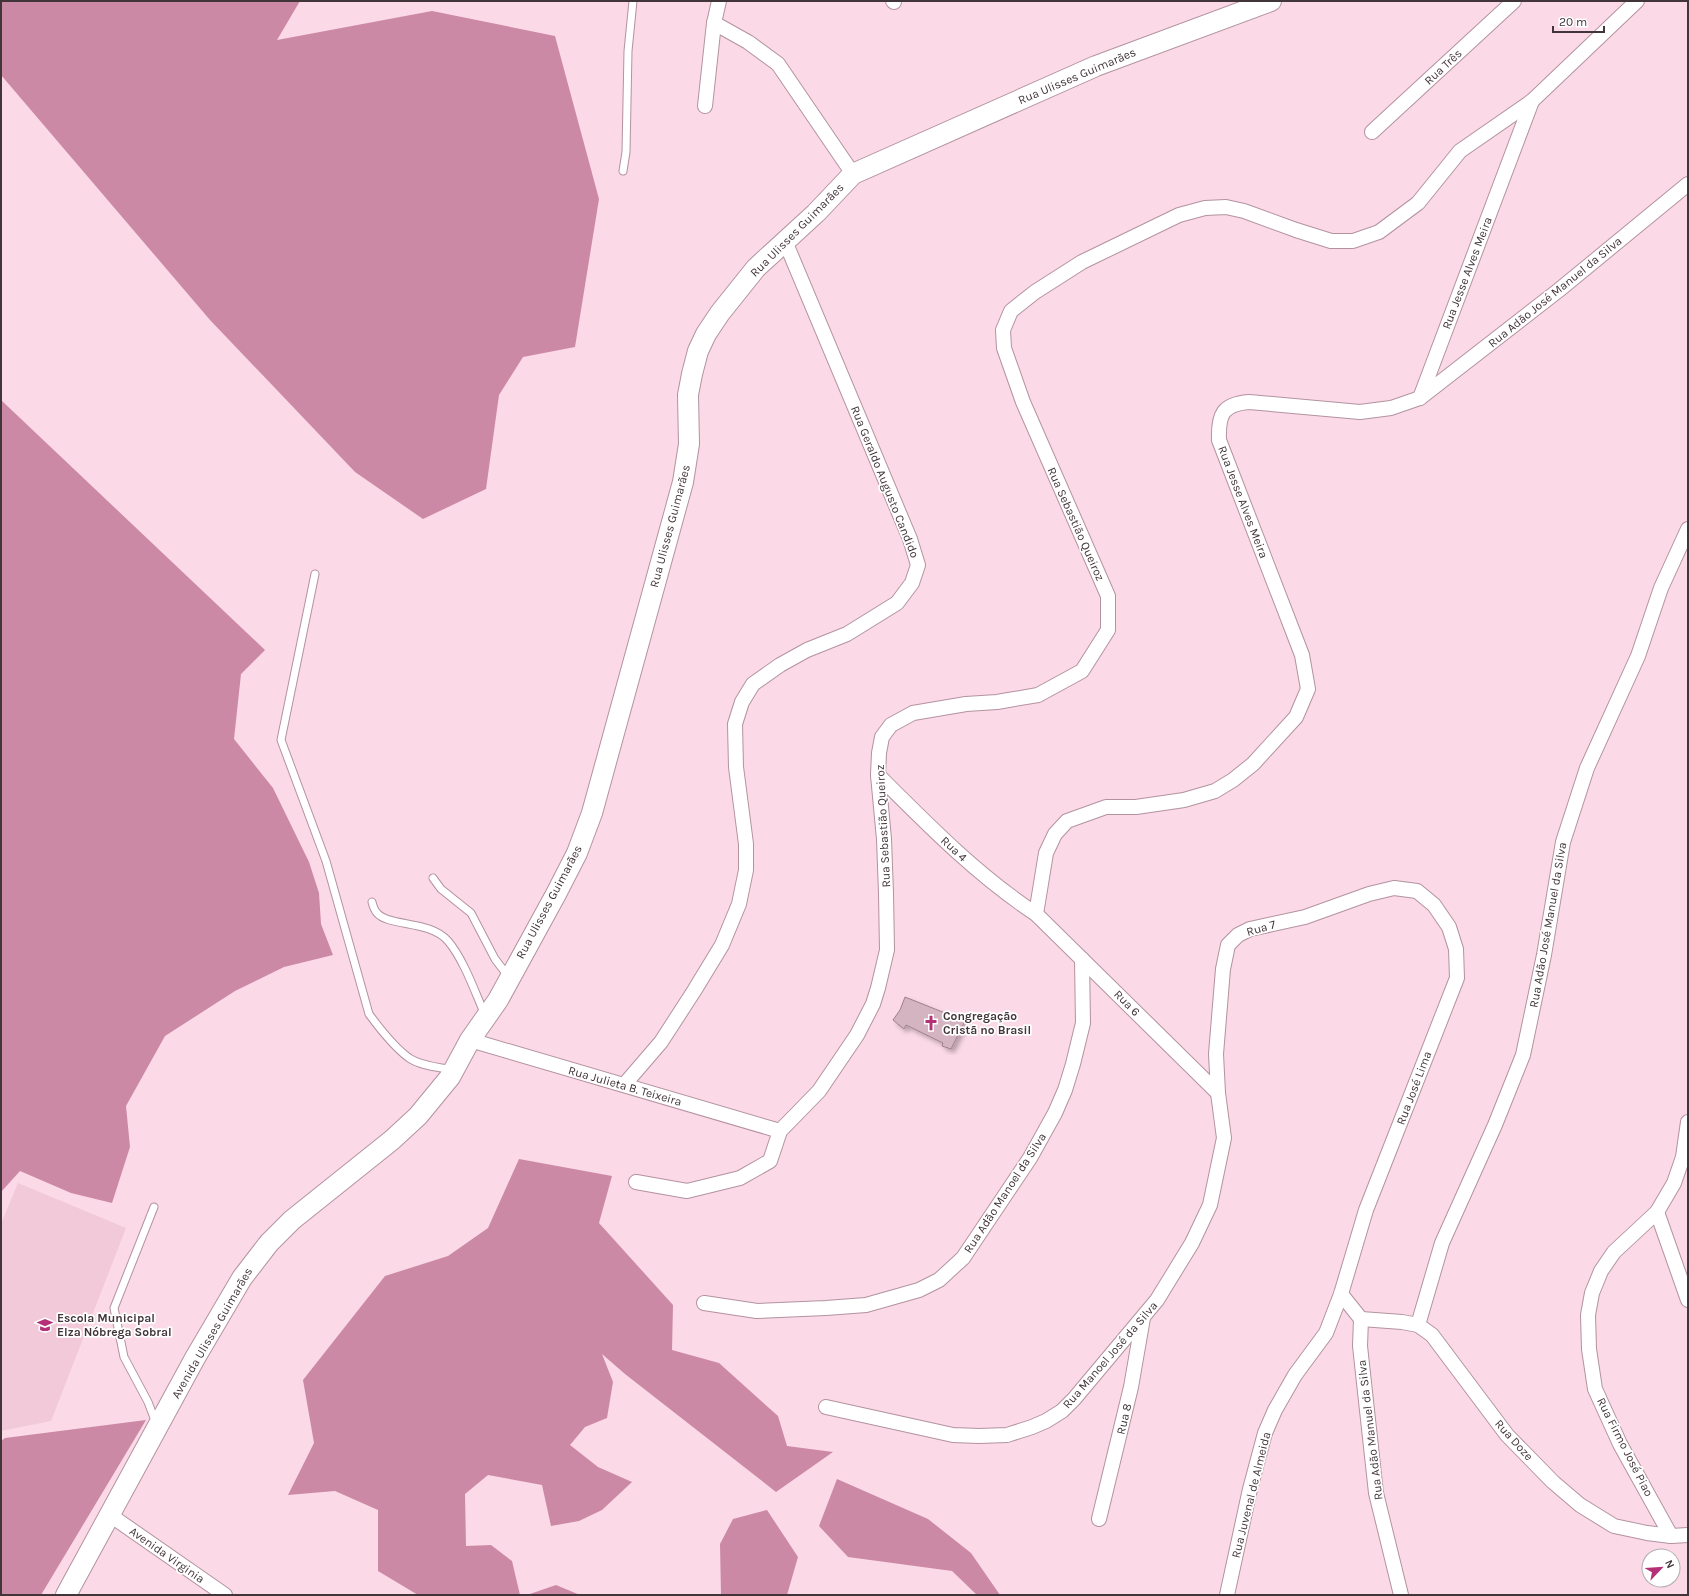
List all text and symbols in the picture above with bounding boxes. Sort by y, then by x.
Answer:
scale bar [1553,8,1604,34]
text: 20 m [1559,15,1587,29]
street label: Rua Ulisses Guimarães [1016,45,1138,107]
street label: Rua Três [1421,46,1465,88]
street label: Rua Ulisses Guimarães [747,180,847,280]
street label: Rua Jesse Alves Meira [1439,215,1495,331]
street label: Rua Adão José Manuel da Silva [1485,234,1625,350]
street label: Rua Geraldo Augusto Candido [848,404,922,560]
street label: Rua Jesse Alves Meira [1215,444,1271,560]
street label: Rua Ulisses Guimarães [647,463,693,589]
street label: Rua Sebastião Queiroz [1045,465,1108,583]
street label: Rua Sebastião Queiroz [873,764,893,888]
street label: Rua 4 [938,833,970,865]
street label: Rua Adão José Manuel da Silva [1527,841,1569,1009]
street label: Rua Ulisses Guimarães [513,843,585,961]
street label: Rua 7 [1245,917,1278,939]
street label: Rua 6 [1111,987,1143,1019]
place label: Congregação Cristã no Brasil [943,1009,1031,1037]
church icon: Congregação Cristã no Brasil [922,1014,940,1032]
street label: Rua José Lima [1394,1049,1434,1127]
street label: Rua Julieta B. Teixeira [567,1063,683,1109]
street label: Rua Adão Manoel da Silva [961,1130,1049,1256]
street label: Avenida Ulisses Guimarães [169,1265,255,1401]
street label: Rua Manoel José da Silva [1060,1299,1160,1411]
place label: Escola Municipal Elza Nóbrega Sobral [57,1311,172,1339]
school or university icon: Escola Municipal Elza Nóbrega Sobral [36,1316,54,1334]
street label: Rua Adão Manuel da Silva [1354,1359,1386,1501]
street label: Rua Firmo José Piao [1594,1395,1656,1499]
street label: Rua 8 [1114,1402,1134,1436]
street label: Rua Doze [1492,1417,1536,1463]
street label: Rua Juvenal de Almeida [1229,1430,1273,1560]
street label: Avenida Virginia [127,1524,207,1586]
north arrow [1641,1548,1681,1588]
text: N [1662,1558,1677,1570]

